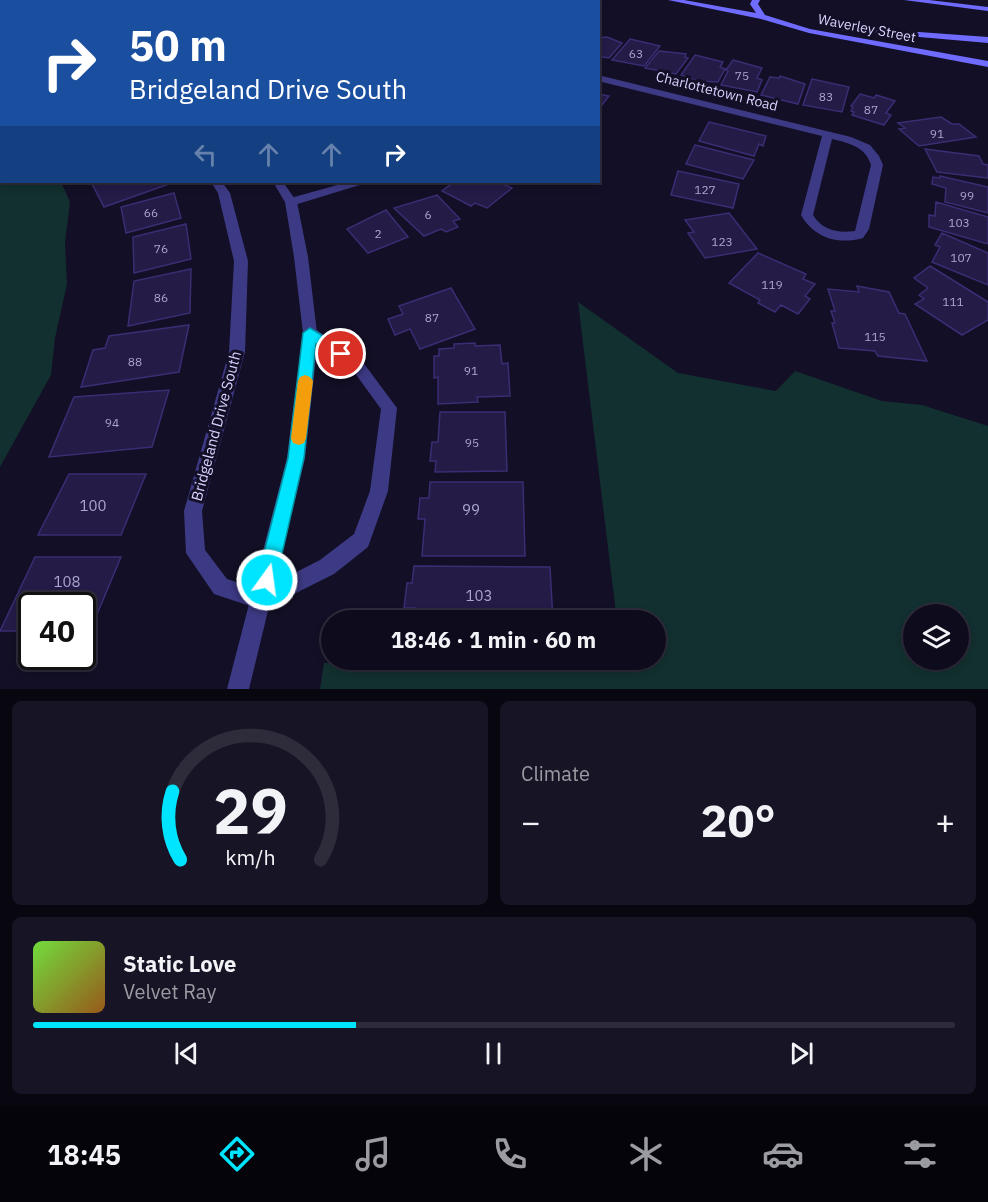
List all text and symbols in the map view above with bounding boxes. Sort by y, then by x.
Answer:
street label: Waverley Street [816,10,918,46]
text: 50 m [129,18,227,73]
icon: right [30,24,108,102]
house number: 63 [629,46,643,61]
street label: Charlottetown Road [654,67,780,115]
house number: 75 [735,68,749,83]
text: Bridgeland Drive South [129,71,407,106]
house number: 83 [819,89,833,104]
house number: 87 [864,102,878,117]
house number: 91 [930,126,944,141]
icon: left [189,138,222,171]
icon: ahead [252,138,285,171]
icon: ahead [315,138,348,171]
icon: right [378,138,411,171]
house number: 127 [694,182,716,197]
house number: 99 [960,188,974,203]
house number: 66 [144,205,158,220]
house number: 6 [424,207,432,222]
house number: 103 [948,215,970,230]
house number: 2 [374,226,382,241]
house number: 123 [711,234,733,249]
house number: 76 [154,241,168,256]
house number: 107 [950,250,972,265]
house number: 119 [761,277,783,292]
house number: 86 [154,290,168,305]
house number: 111 [942,294,964,309]
house number: 87 [425,310,439,325]
pin [315,328,366,379]
house number: 115 [864,329,886,344]
icon: arrive [324,337,357,370]
street label: Bridgeland Drive South [187,349,245,503]
house number: 88 [128,354,142,369]
house number: 91 [464,363,478,378]
house number: 94 [105,415,119,430]
house number: 95 [465,435,479,450]
house number: 100 [79,496,107,515]
house number: 99 [462,500,480,519]
position arrow [235,548,299,612]
house number: 108 [53,572,81,591]
house number: 103 [465,586,493,605]
speed limit sign: 40 [18,592,96,670]
map controls [903,604,969,670]
button: layers [903,604,969,670]
text: 18:46 · 1 min · 60 m [391,625,596,654]
text: Climate [521,760,590,787]
text: 29 [213,770,287,851]
text: 20° [700,791,776,849]
text: − [521,800,541,843]
text: + [935,800,955,843]
text: km/h [225,843,275,871]
text: Static Love [123,949,236,978]
text: Velvet Ray [123,978,216,1005]
icon: previous [170,1037,203,1070]
icon: pause [477,1037,510,1070]
icon: next [785,1037,818,1070]
icon: directions [216,1133,258,1175]
icon: music [352,1133,394,1175]
icon: phone [489,1133,531,1175]
icon: climate [625,1133,667,1175]
icon: car [762,1133,804,1175]
icon: filters [899,1133,941,1175]
text: 18:45 [47,1137,121,1172]

